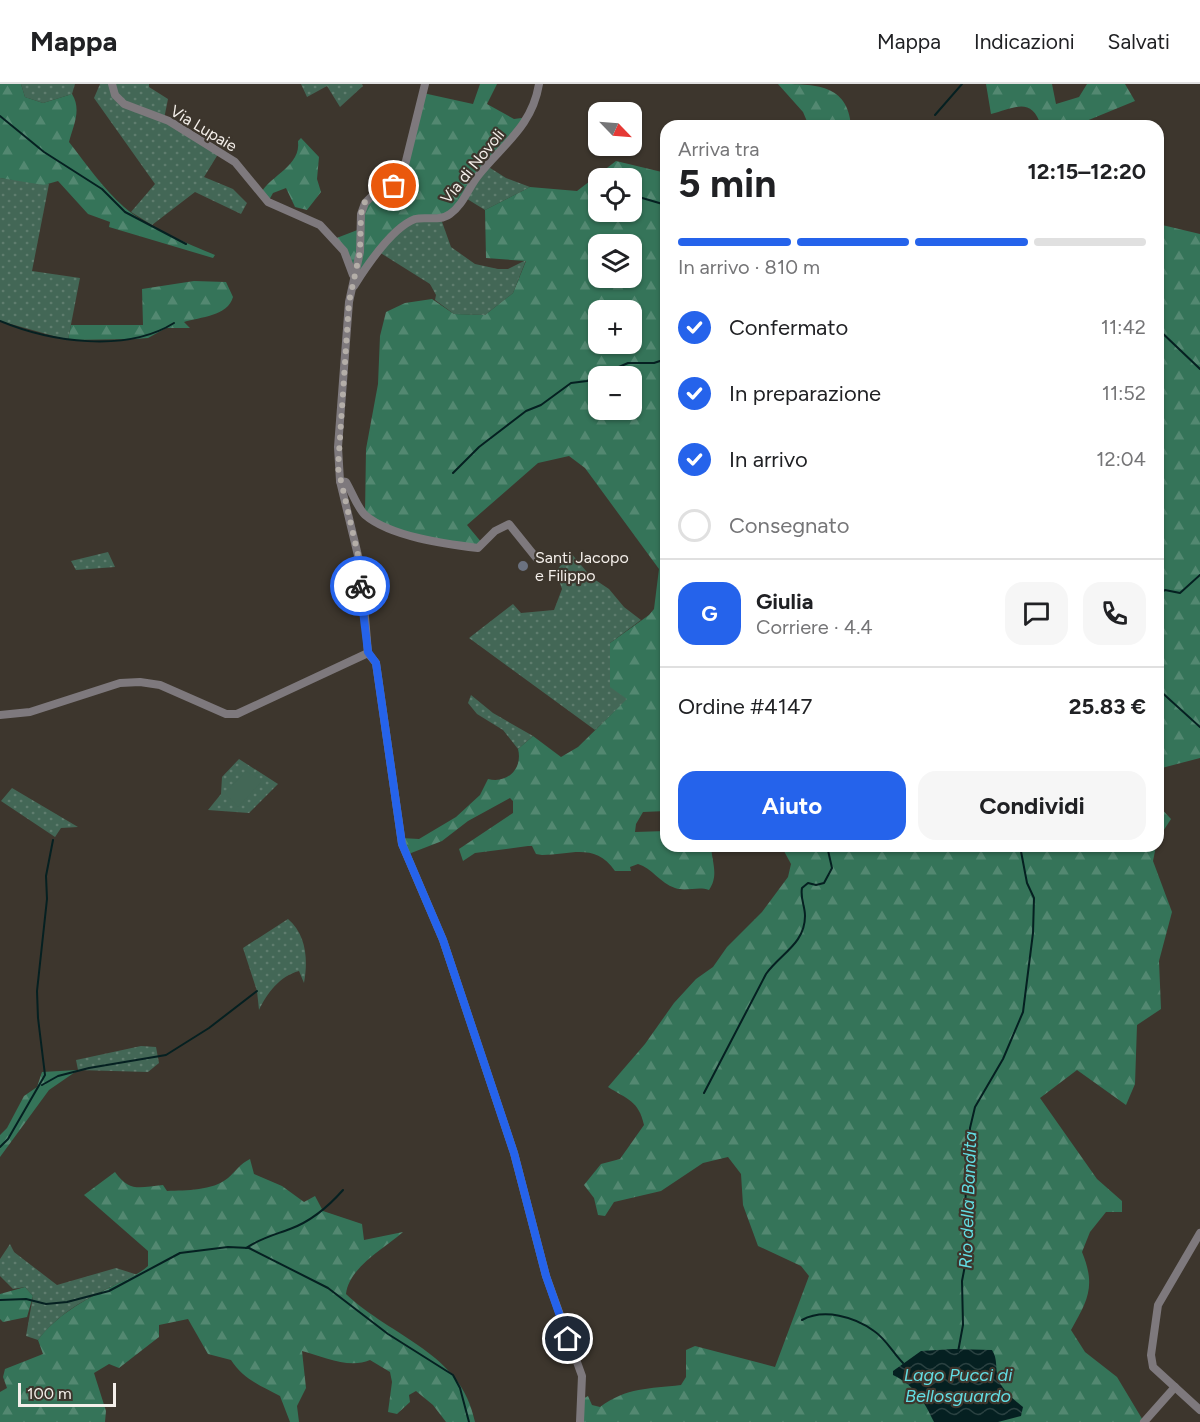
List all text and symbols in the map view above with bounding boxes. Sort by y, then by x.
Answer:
text: Mappa [30,24,118,58]
text: Mappa [877,29,941,54]
text: Indicazioni [974,29,1075,54]
text: Salvati [1108,29,1170,54]
street label: Via Lupaie [167,101,241,156]
north arrow [588,102,642,156]
map controls [588,102,642,420]
street label: Via di Novoli [437,125,508,207]
text: Arriva tra [678,137,760,161]
text: 12:15–12:20 [1028,158,1146,185]
pin [368,160,419,211]
text: 5 min [678,160,776,207]
button: locate [588,168,642,222]
icon: bag [377,169,410,202]
button: layers [588,234,642,288]
text: In arrivo · 810 m [678,255,820,279]
button: + [588,300,642,354]
icon: check [678,311,711,344]
text: Confermato [729,314,848,341]
text: 11:42 [1101,315,1146,339]
button: − [588,366,642,420]
icon: check [678,377,711,410]
text: In preparazione [729,380,881,407]
text: 11:52 [1102,381,1146,405]
icon: check [678,443,711,476]
text: In arrivo [729,446,808,473]
text: 12:04 [1096,447,1146,471]
text: Consegnato [729,512,850,539]
place label: Santi Jacopo e Filippo [535,548,629,585]
courier [330,556,390,616]
marker: Santi Jacopo e Filippo [516,559,530,573]
icon: bike [344,570,377,603]
button: chat [1005,582,1068,645]
button: phone [1083,582,1146,645]
text: Giulia [756,588,814,615]
text: G [701,600,718,627]
text: Corriere · 4.4 [756,615,873,639]
text: Ordine #4147 [678,693,812,720]
text: 25.83 € [1069,693,1146,720]
button: Aiuto [678,771,906,840]
button: Condividi [918,771,1146,840]
water label: Rio della Bandita [955,1130,981,1269]
pin [542,1313,593,1364]
icon: home [551,1322,584,1355]
water label: Lago Pucci di Bellosguardo [904,1364,1013,1407]
scale bar [18,1380,116,1408]
text: 100 m [27,1384,72,1403]

